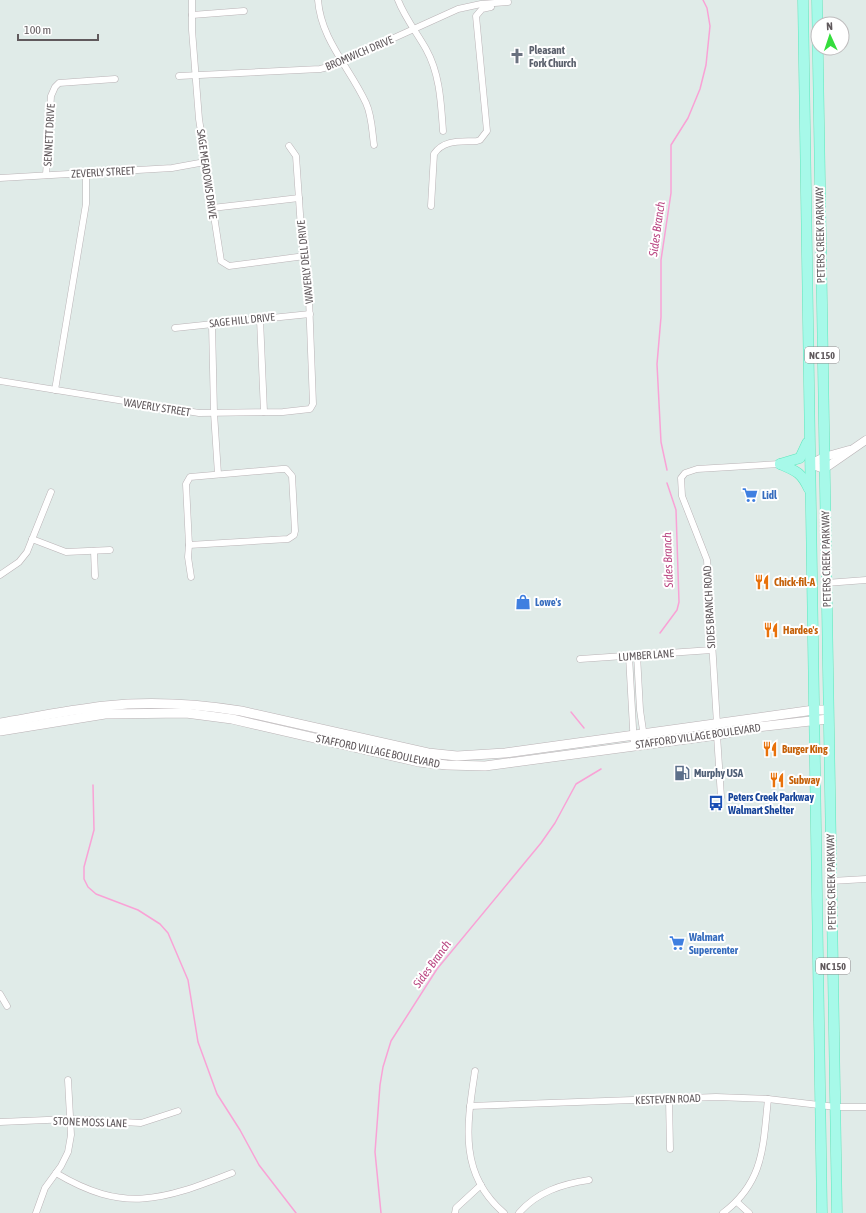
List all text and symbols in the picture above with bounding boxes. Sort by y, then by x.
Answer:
scale bar [18,16,98,42]
north arrow [810,16,850,56]
text: N [826,20,833,32]
text: 100 m [24,23,51,37]
street label: BROMWICH DRIVE [323,33,395,73]
place label: Pleasant Fork Church [529,44,576,69]
church icon: Pleasant Fork Church [508,47,526,65]
street label: SENNETT DRIVE [41,103,57,167]
street label: SAGE MEADOWS DRIVE [195,128,219,220]
street label: ZEVERLY STREET [71,164,136,180]
street label: PETERS CREEK PARKWAY [813,186,827,283]
water label: Sides Branch [646,200,668,258]
street label: WAVERLY DELL DRIVE [295,219,315,304]
street label: SAGE HILL DRIVE [209,311,276,329]
road number: NC 150 [805,347,839,363]
street label: WAVERLY STREET [123,396,191,418]
supermarket icon: Lidl [741,486,759,504]
place label: Lidl [762,489,778,501]
street label: PETERS CREEK PARKWAY [819,510,833,607]
water label: Sides Branch [660,532,676,589]
street label: SIDES BRANCH ROAD [701,565,717,649]
restaurant icon: Chick-fil-A [753,573,771,591]
place label: Chick-fil-A [774,576,816,588]
shop icon: Lowe's [514,593,532,611]
place label: Lowe's [535,596,561,608]
restaurant icon: Hardee's [762,621,780,639]
place label: Hardee's [783,624,818,636]
street label: LUMBER LANE [618,647,675,663]
street label: STAFFORD VILLAGE BOULEVARD [635,721,761,751]
street label: STAFFORD VILLAGE BOULEVARD [315,732,441,770]
restaurant icon: Burger King [761,740,779,758]
place label: Burger King [782,743,828,755]
fuel station icon: Murphy USA [673,764,691,782]
place label: Murphy USA [694,767,744,779]
restaurant icon: Subway [768,771,786,789]
place label: Subway [789,774,821,786]
place label: Peters Creek Parkway Walmart Shelter [727,791,814,816]
bus stop icon: Peters Creek Parkway Walmart Shelter [707,794,725,812]
street label: PETERS CREEK PARKWAY [824,833,838,930]
place label: Walmart Supercenter [688,931,739,956]
supermarket icon: Walmart Supercenter [668,934,686,952]
water label: Sides Branch [409,937,454,991]
road number: NC 150 [816,958,850,974]
street label: KESTEVEN ROAD [635,1092,701,1106]
street label: STONE MOSS LANE [53,1115,127,1129]

